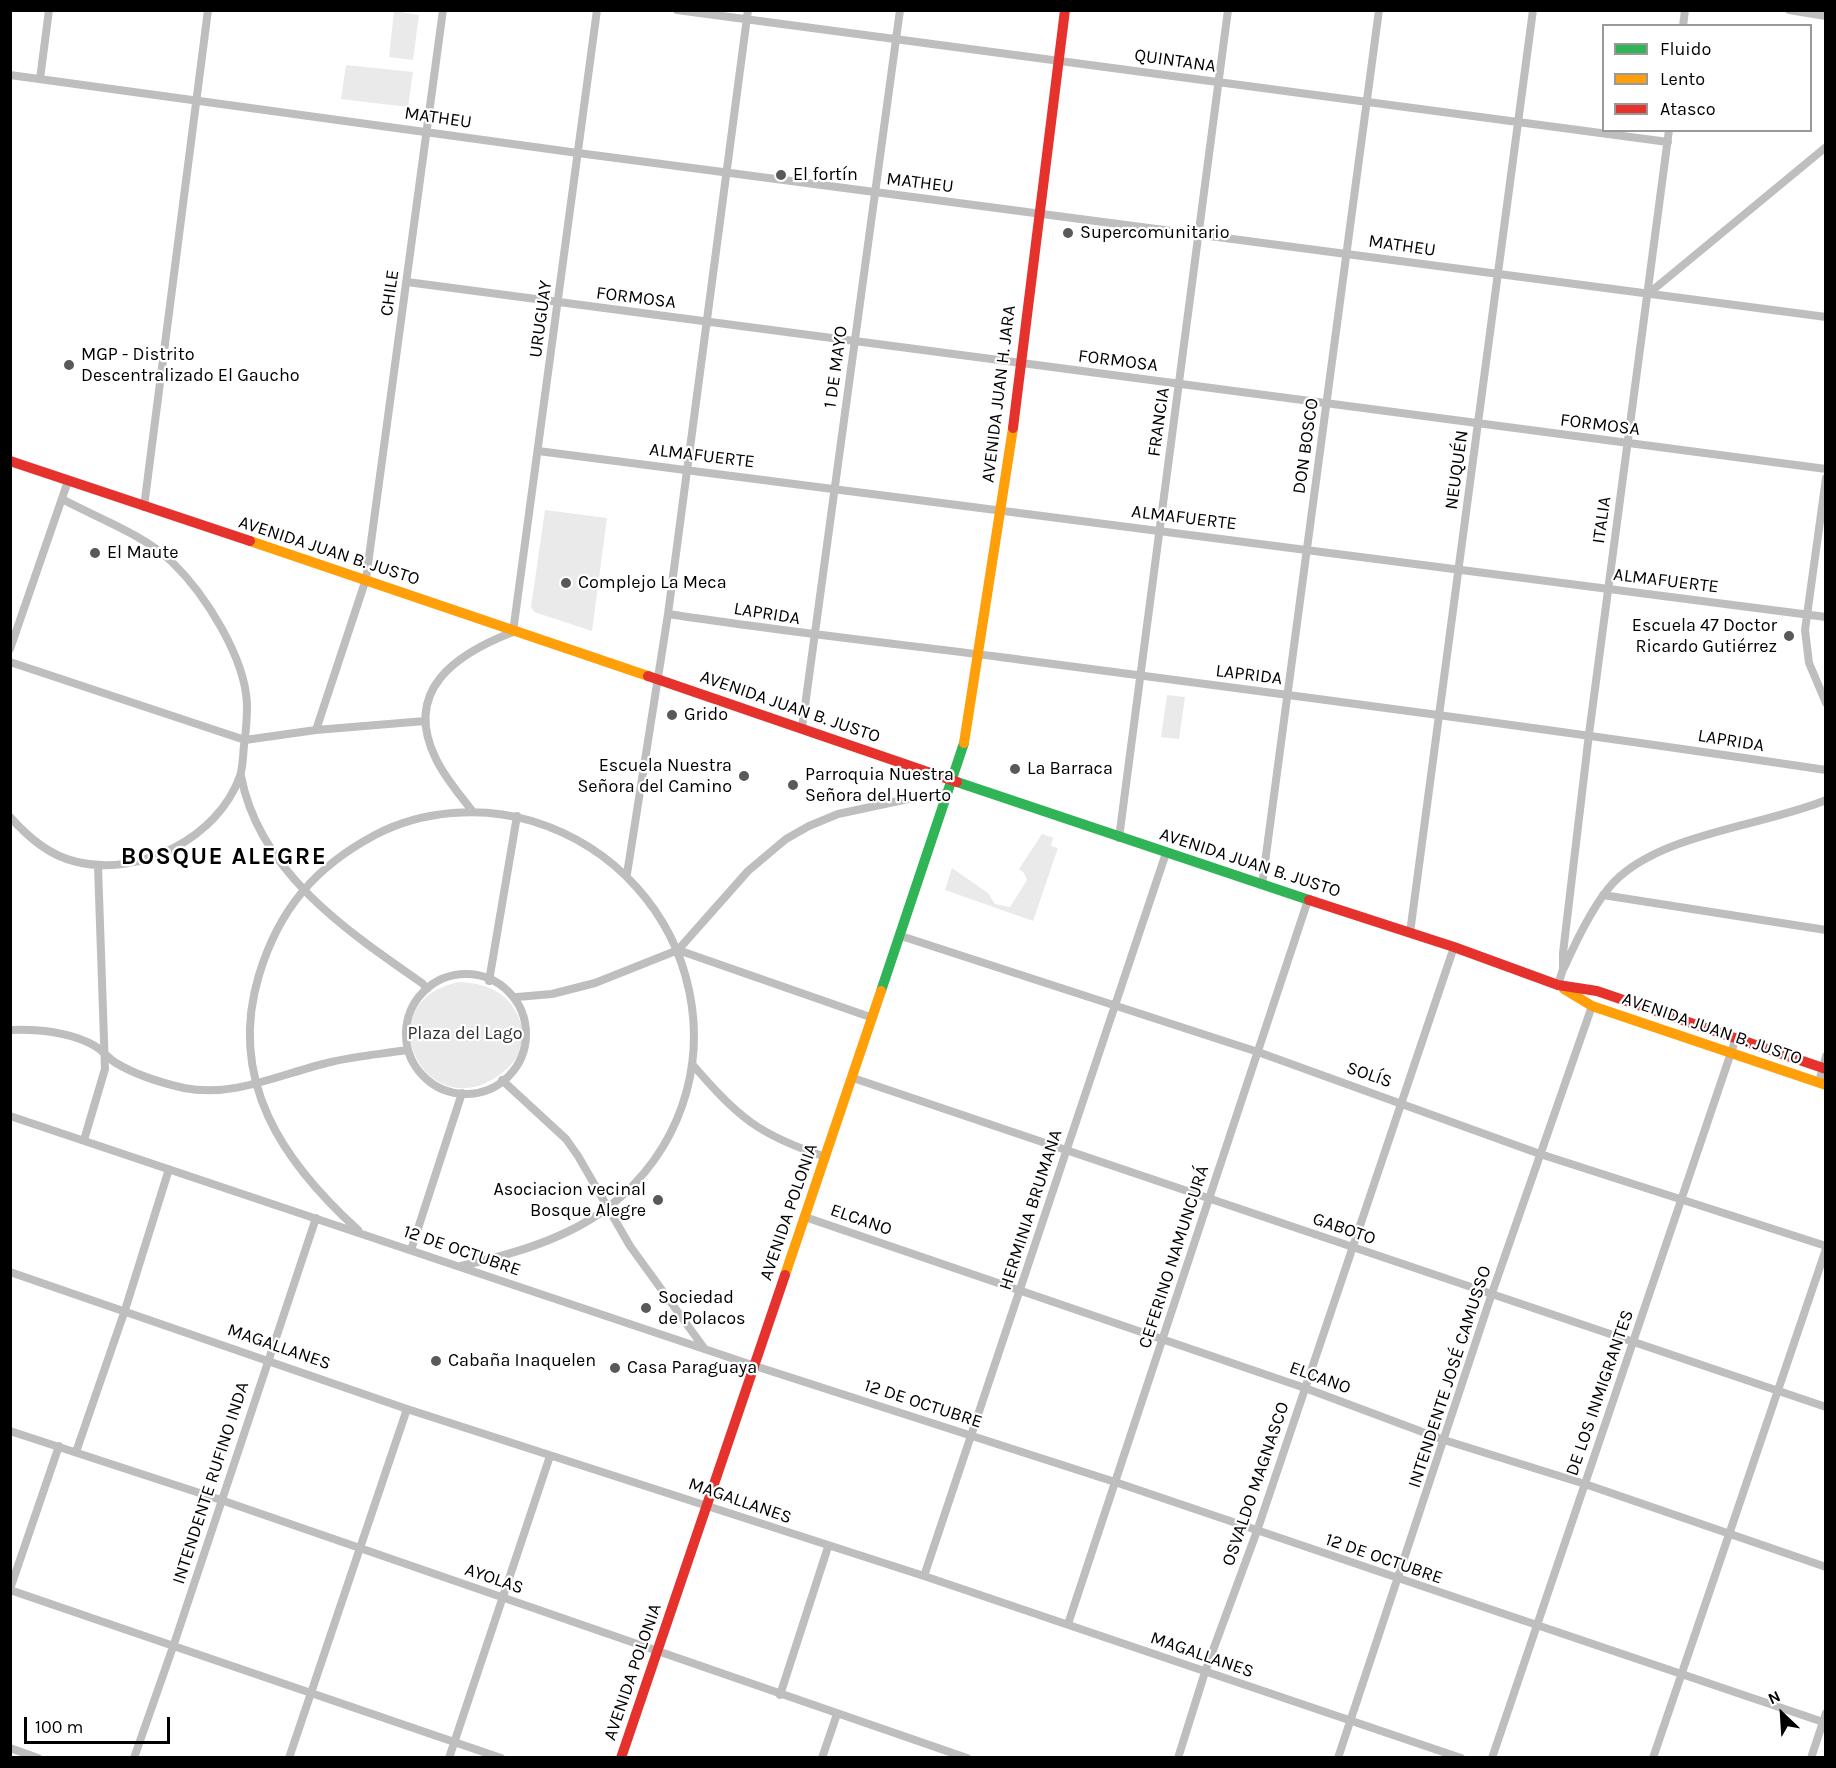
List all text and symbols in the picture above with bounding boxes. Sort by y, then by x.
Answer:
legend [1602,24,1812,132]
text: Fluido [1660,38,1711,60]
street label: QUINTANA [1133,45,1217,77]
text: Lento [1660,68,1705,90]
text: Atasco [1660,98,1716,120]
street label: MATHEU [403,103,473,133]
place label: El fortín [793,164,858,186]
marker: El fortín [774,168,788,182]
street label: MATHEU [885,168,955,198]
place label: Supercomunitario [1080,222,1230,244]
marker: Supercomunitario [1061,226,1075,240]
street label: MATHEU [1367,231,1437,261]
street label: CHILE [376,268,404,318]
street label: URUGUAY [525,279,557,359]
street label: FORMOSA [595,282,677,314]
street label: AVENIDA JUAN H. JARA [977,304,1021,484]
street label: 1 DE MAYO [820,324,852,410]
place label: MGP - Distrito Descentralizado El Gaucho [81,344,300,386]
street label: FORMOSA [1077,345,1159,377]
marker: MGP - Distrito Descentralizado El Gaucho [62,358,76,372]
street label: FRANCIA [1143,386,1175,458]
street label: DON BOSCO [1289,397,1323,495]
street label: FORMOSA [1559,409,1641,441]
street label: NEUQUÉN [1441,429,1473,511]
street label: ALMAFUERTE [648,439,756,473]
street label: ITALIA [1588,495,1616,545]
street label: ALMAFUERTE [1130,501,1238,535]
street label: AVENIDA JUAN B. JUSTO [236,512,422,590]
place label: El Maute [107,542,178,564]
marker: El Maute [88,546,102,560]
street label: ALMAFUERTE [1612,564,1720,598]
place label: Complejo La Meca [578,572,727,594]
marker: Complejo La Meca [559,576,573,590]
street label: LAPRIDA [732,598,802,630]
place label: Escuela 47 Doctor Ricardo Gutiérrez [1632,615,1777,658]
marker: Escuela 47 Doctor Ricardo Gutiérrez [1782,629,1796,643]
street label: LAPRIDA [1214,660,1284,690]
street label: AVENIDA JUAN B. JUSTO [697,666,883,748]
place label: Grido [684,704,728,726]
marker: Grido [665,708,679,722]
street label: LAPRIDA [1696,725,1766,757]
place label: Escuela Nuestra Señora del Camino [577,755,732,798]
place label: La Barraca [1027,758,1113,780]
marker: La Barraca [1008,762,1022,776]
place label: Parroquia Nuestra Señora del Huerto [805,764,954,806]
marker: Escuela Nuestra Señora del Camino [737,769,751,783]
marker: Parroquia Nuestra Señora del Huerto [786,778,800,792]
street label: AVENIDA JUAN B. JUSTO [1157,824,1343,902]
district label: BOSQUE ALEGRE [121,843,327,871]
street label: AVENIDA JUAN B. JUSTO [1619,988,1805,1070]
park label: Plaza del Lago [407,1023,523,1045]
street label: SOLÍS [1343,1057,1395,1093]
street label: HERMINIA BRUMANA [995,1127,1067,1293]
street label: AVENIDA POLONIA [755,1141,823,1283]
street label: CEFERINO NAMUNCURÁ [1134,1163,1214,1351]
place label: Asociacion vecinal Bosque Alegre [493,1179,646,1222]
marker: Asociacion vecinal Bosque Alegre [651,1193,665,1207]
street label: ELCANO [827,1199,895,1241]
street label: GABOTO [1310,1208,1378,1250]
street label: 12 DE OCTUBRE [400,1221,524,1281]
street label: INTENDENTE JOSÉ CAMUSSO [1404,1263,1496,1491]
place label: Sociedad de Polacos [658,1287,746,1330]
marker: Sociedad de Polacos [639,1301,653,1315]
street label: DE LOS INMIGRANTES [1561,1307,1639,1479]
street label: MAGALLANES [224,1319,334,1375]
place label: Cabaña Inaquelen [448,1350,596,1372]
marker: Cabaña Inaquelen [429,1354,443,1368]
place label: Casa Paraguaya [627,1357,757,1379]
street label: ELCANO [1286,1357,1354,1399]
marker: Casa Paraguaya [608,1361,622,1375]
street label: 12 DE OCTUBRE [861,1375,985,1433]
street label: INTENDENTE RUFINO INDA [168,1379,254,1587]
street label: OSVALDO MAGNASCO [1218,1399,1294,1569]
street label: MAGALLANES [685,1473,795,1529]
street label: 12 DE OCTUBRE [1322,1529,1446,1589]
street label: AYOLAS [462,1559,526,1599]
street label: AVENIDA POLONIA [599,1601,667,1743]
street label: MAGALLANES [1147,1627,1257,1683]
north arrow [1752,1684,1812,1744]
text: N [1765,1686,1783,1708]
scale bar [27,1705,172,1743]
text: 100 m [35,1716,83,1738]

